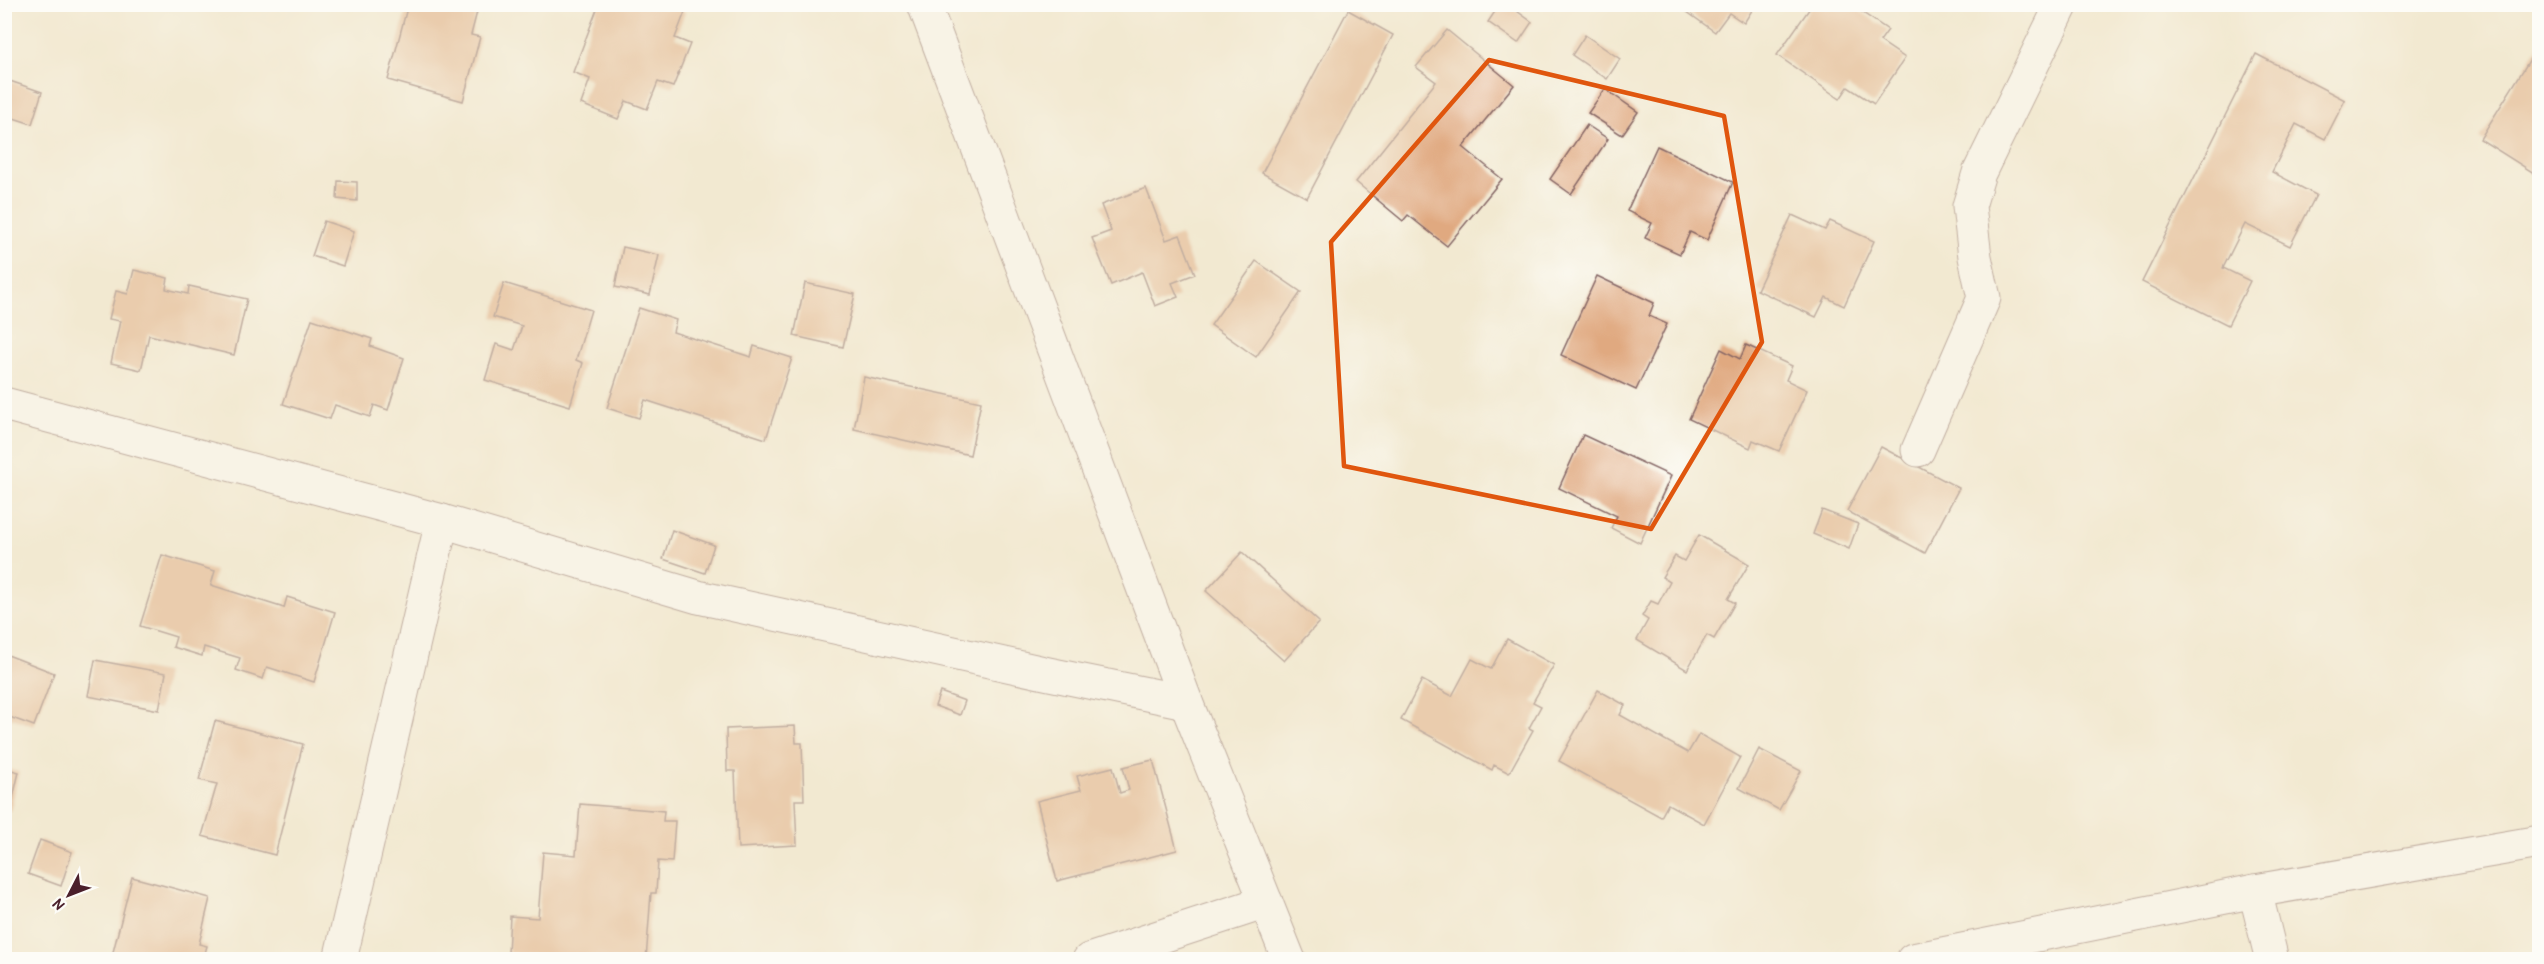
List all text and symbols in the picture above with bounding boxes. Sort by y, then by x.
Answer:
north arrow [39,865,99,925]
text: N [47,894,69,916]

